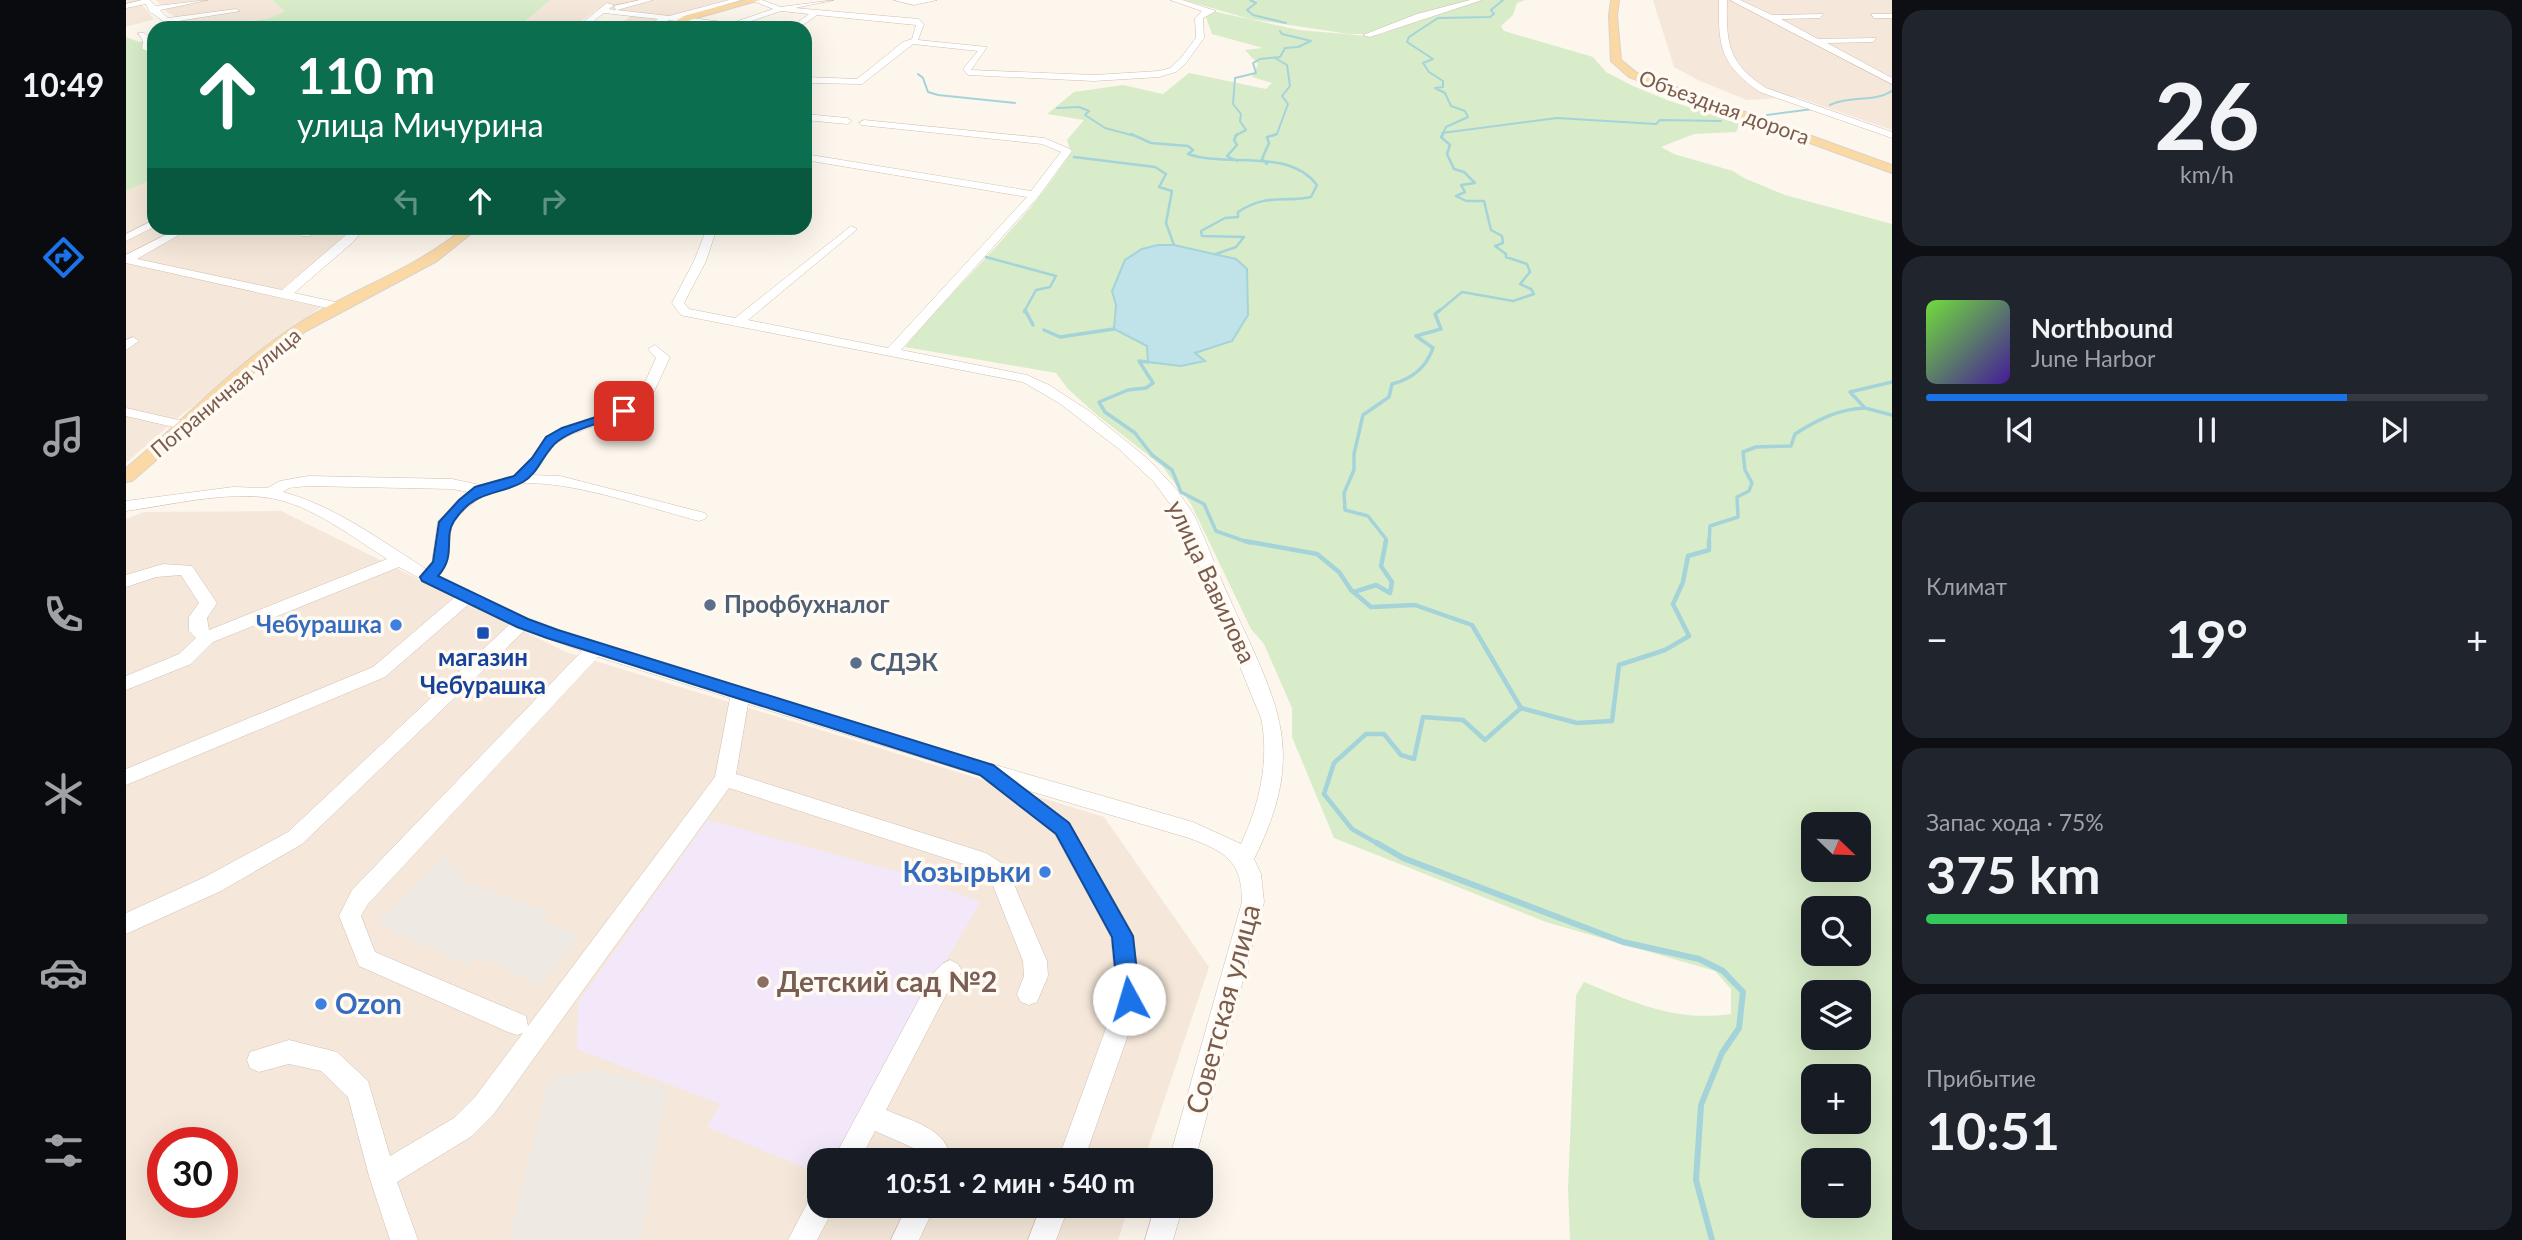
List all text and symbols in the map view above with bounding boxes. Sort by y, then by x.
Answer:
text: 110 m [297,46,435,104]
icon: ahead [182,49,273,140]
text: 26 [2154,60,2260,169]
street label: Объездная дорога [1636,64,1813,149]
text: 10:49 [22,65,104,104]
text: улица Мичурина [297,105,544,144]
text: km/h [2180,160,2234,188]
icon: left [388,182,426,220]
icon: ahead [461,182,499,220]
icon: right [534,182,572,220]
icon: directions [39,233,88,282]
text: Northbound [2031,312,2173,344]
street label: Пограничная улица [145,322,305,462]
text: June Harbor [2031,344,2155,372]
pin [594,381,654,441]
icon: arrive [605,392,643,430]
icon: previous [2001,411,2039,449]
icon: pause [2188,411,2226,449]
icon: next [2375,411,2413,449]
icon: music [39,412,88,461]
street label: улица Вавилова [1162,495,1263,667]
text: Климат [1926,572,2007,600]
place label: Профбухналог [724,589,890,618]
icon: phone [39,590,88,639]
marker: Профбухналог [702,597,718,613]
text: 19° [2166,607,2248,669]
place label: Чебурашка [256,609,382,638]
text: − [1926,616,1948,662]
text: + [2466,616,2488,662]
marker: Чебурашка [388,617,404,633]
marker: магазин Чебурашка [475,625,491,641]
place label: магазин Чебурашка [420,642,546,699]
place label: СДЭК [870,647,938,676]
marker: СДЭК [848,655,864,671]
icon: climate [39,769,88,818]
text: Запас хода · 75% [1926,808,2104,836]
north arrow [1801,812,1871,882]
map controls [1801,812,1871,1218]
text: 375 km [1926,843,2100,905]
place label: Козырьки [902,854,1031,888]
marker: Козырьки [1037,864,1053,880]
button: search [1801,896,1871,966]
street label: Советская улица [1178,900,1266,1117]
icon: car [39,948,88,997]
position arrow [1092,962,1166,1036]
place label: Детский сад №2 [777,964,997,998]
marker: Детский сад №2 [755,974,771,990]
button: layers [1801,980,1871,1050]
place label: Ozon [335,986,402,1020]
marker: Ozon [313,996,329,1012]
button: + [1801,1064,1871,1134]
text: Прибытие [1926,1064,2036,1092]
text: 10:51 [1926,1099,2060,1161]
icon: filters [39,1126,88,1175]
speed limit sign: 30 [147,1127,238,1218]
button: − [1801,1148,1871,1218]
text: 10:51 · 2 мин · 540 m [885,1167,1135,1199]

